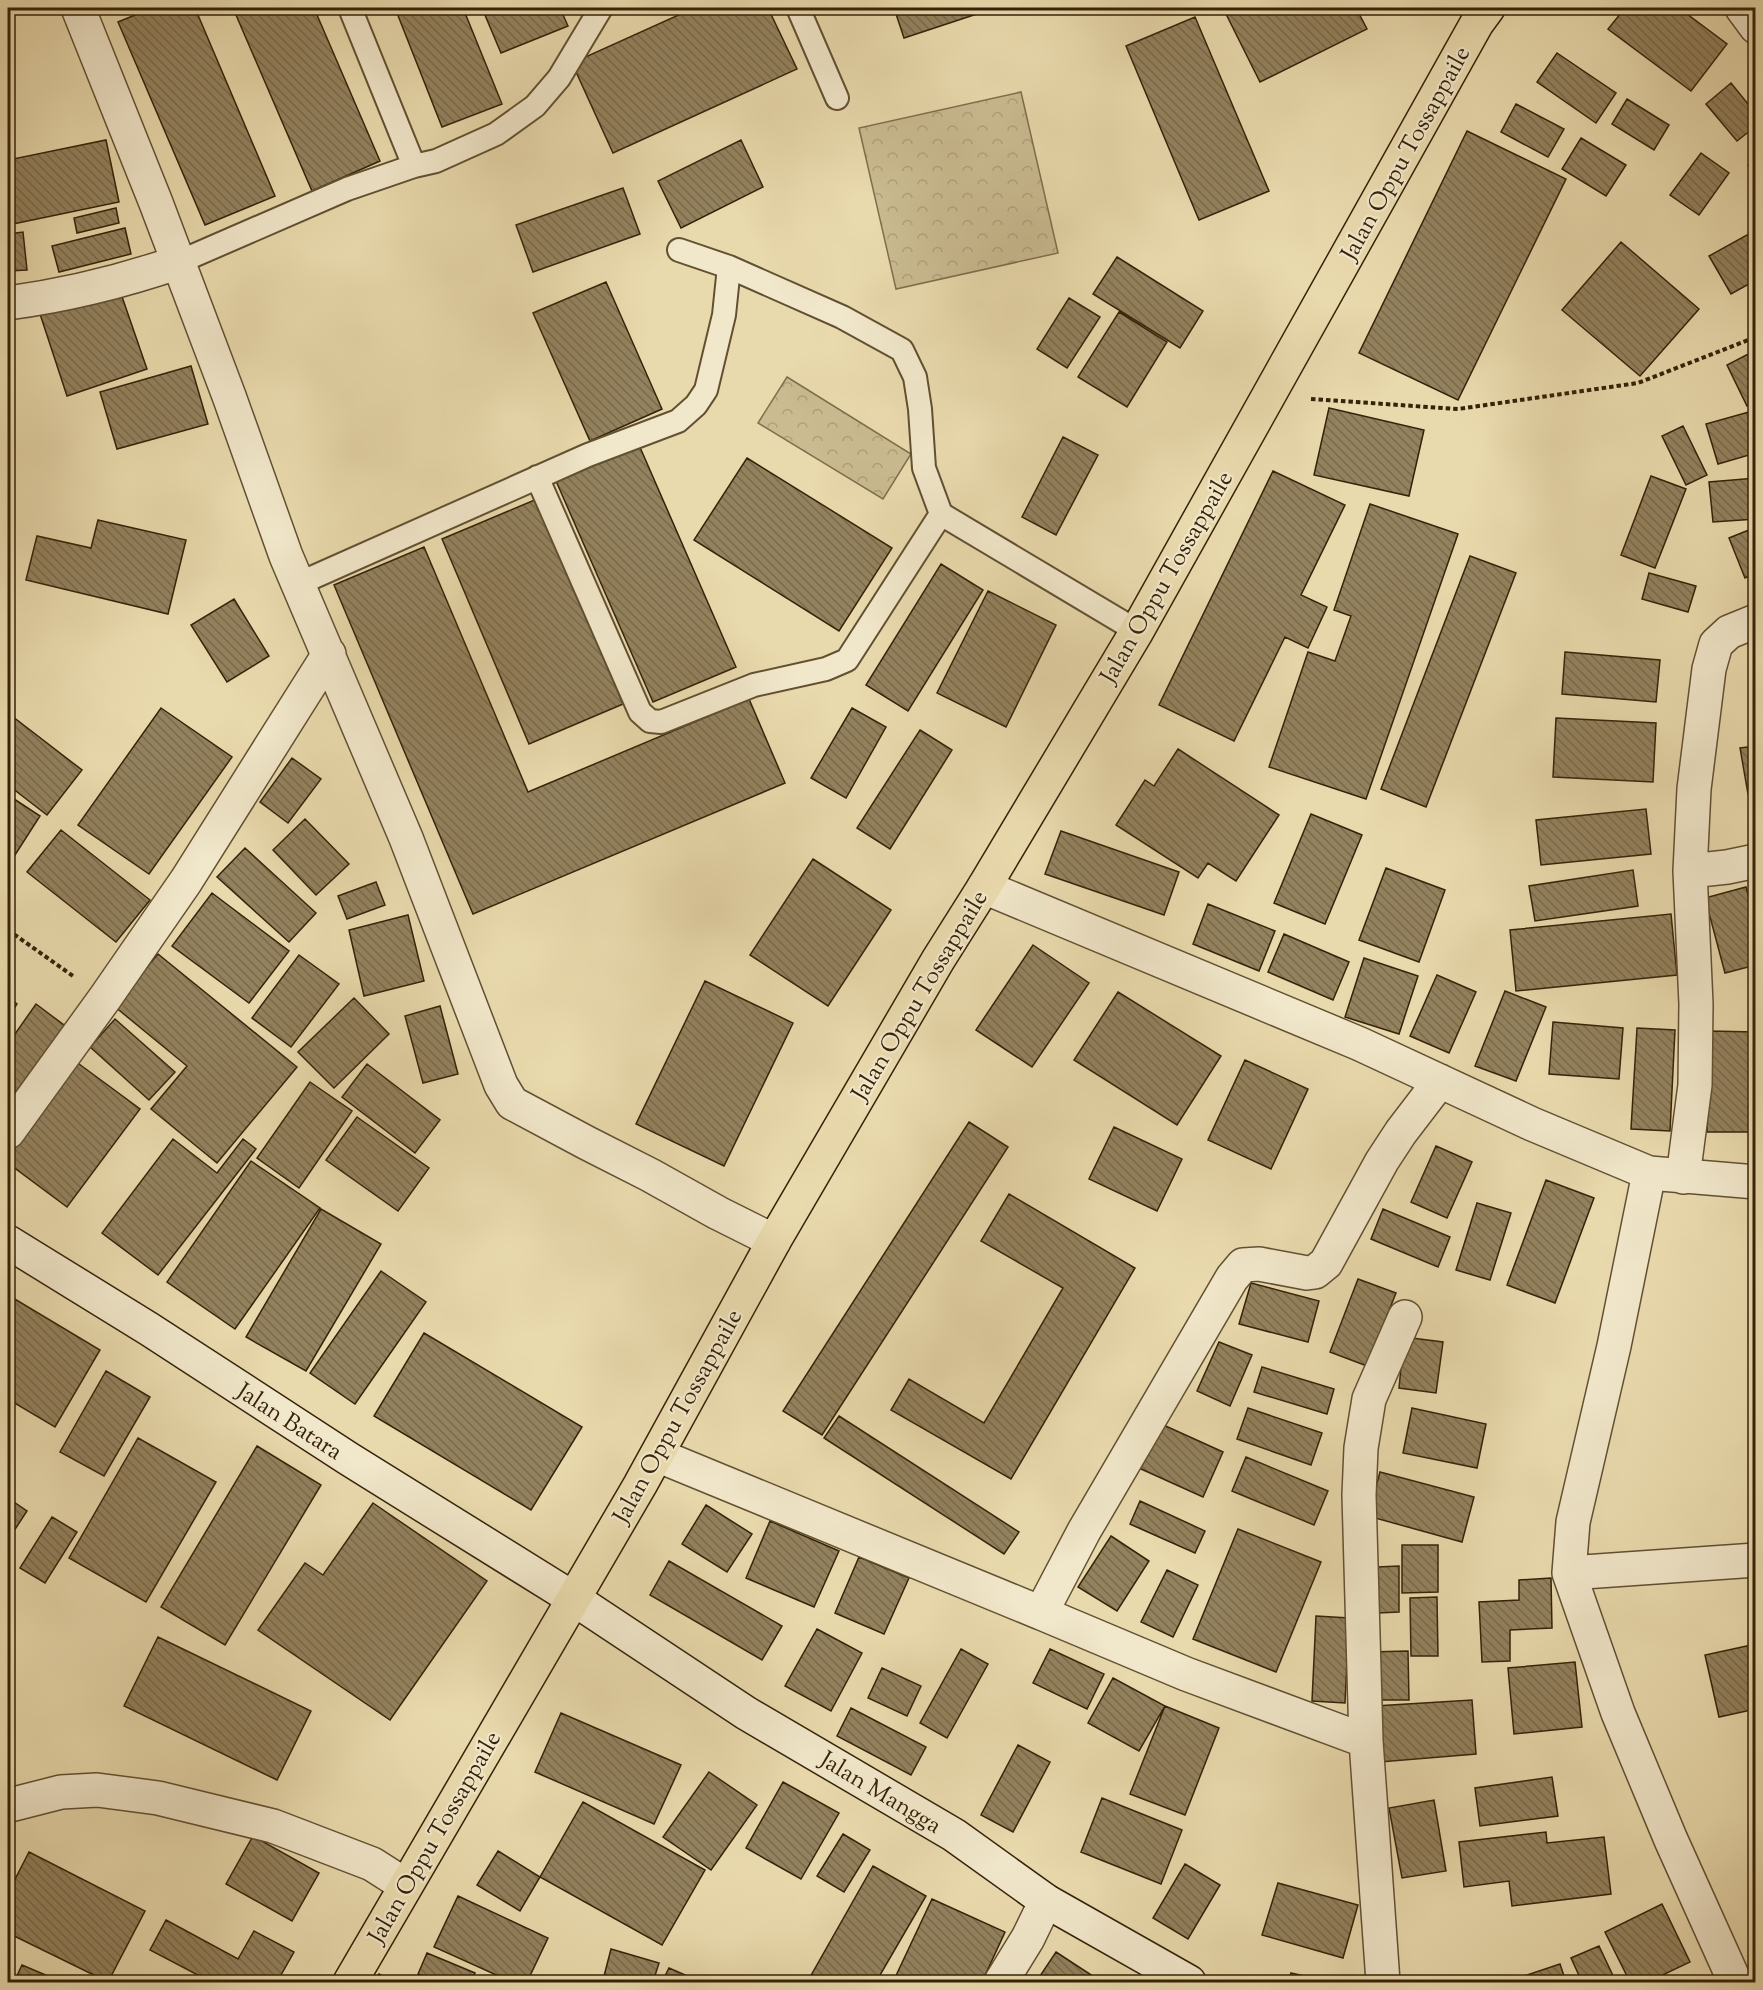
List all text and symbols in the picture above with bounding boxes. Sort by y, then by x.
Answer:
street label: Jalan Oppu Tossappaile [1333,41,1480,269]
street label: Jalan Oppu Tossappaile [1092,465,1243,692]
street label: Jalan Oppu Tossappaile [843,884,997,1110]
street label: Jalan Oppu Tossappaile [605,1304,752,1532]
street label: Jalan Batara [228,1375,349,1470]
street label: Jalan Oppu Tossappaile [360,1725,511,1952]
street label: Jalan Mangga [811,1743,947,1843]

